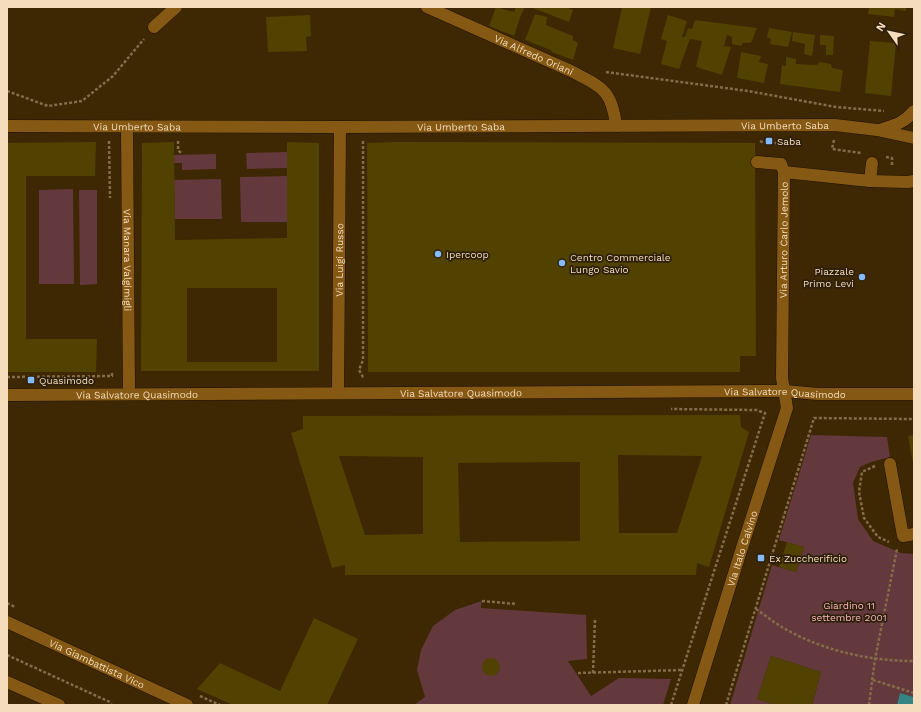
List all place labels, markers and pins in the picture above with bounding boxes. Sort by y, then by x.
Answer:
marker: Saba [764,136,774,146]
place label: Saba [777,136,801,147]
marker: Ipercoop [433,249,443,259]
place label: Ipercoop [446,249,489,260]
place label: Centro Commerciale Lungo Savio [570,252,671,275]
marker: Centro Commerciale Lungo Savio [557,258,567,268]
place label: Piazzale Primo Levi [803,266,854,289]
marker: Piazzale Primo Levi [857,272,867,282]
marker: Quasimodo [26,375,36,385]
place label: Quasimodo [39,375,94,386]
marker: Ex Zuccherificio [756,553,766,563]
place label: Ex Zuccherificio [769,553,847,564]

